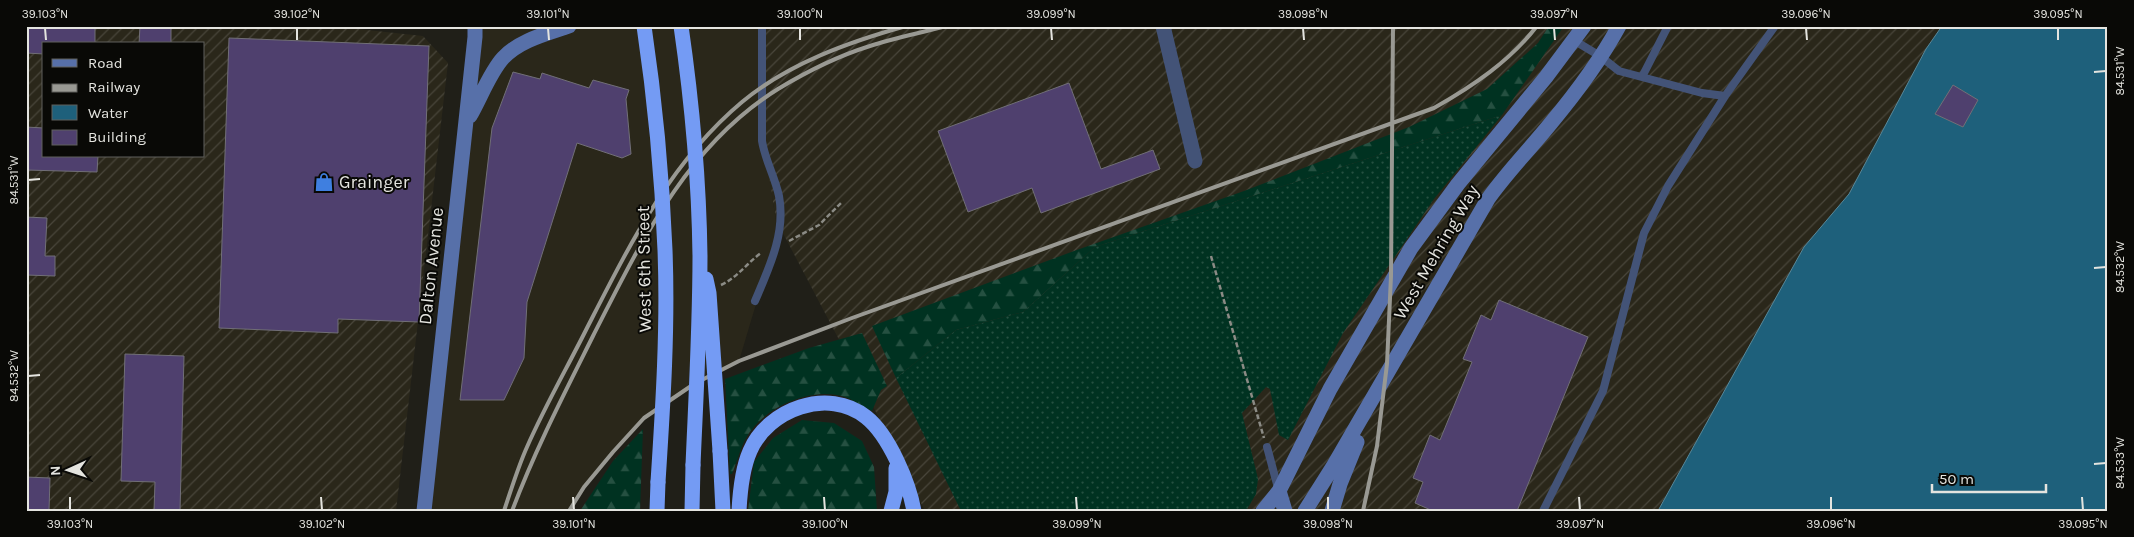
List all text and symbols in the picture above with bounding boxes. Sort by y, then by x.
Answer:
text: 39.103°N [22,7,68,21]
text: 39.102°N [274,7,320,21]
text: 39.101°N [526,7,570,21]
text: 39.100°N [777,7,823,21]
text: 39.099°N [1026,7,1076,21]
text: 39.098°N [1278,7,1328,21]
text: 39.097°N [1530,7,1578,21]
text: 39.096°N [1781,7,1831,21]
text: 39.095°N [2033,7,2083,21]
legend [42,42,205,158]
text: 84.531°W [2113,46,2127,95]
text: Road [88,54,123,72]
text: Railway [88,78,140,96]
text: Water [88,104,129,122]
text: Building [88,128,146,146]
text: 84.531°W [7,155,21,204]
shop icon: Grainger [313,171,335,193]
place label: Grainger [339,171,410,193]
street label: West Mehring Way [1389,180,1484,323]
street label: West 6th Street [632,205,656,333]
street label: Dalton Avenue [414,206,448,326]
text: 84.532°W [2113,241,2127,293]
text: 84.532°W [7,350,21,402]
text: 84.533°W [2113,437,2127,489]
north arrow [42,444,92,494]
scale bar [1932,462,2045,494]
text: N [47,465,64,476]
text: 50 m [1939,470,1974,488]
text: 39.103°N [47,517,93,531]
text: 39.102°N [299,517,345,531]
text: 39.101°N [552,517,596,531]
text: 39.100°N [802,517,848,531]
text: 39.099°N [1052,517,1102,531]
text: 39.098°N [1303,517,1353,531]
text: 39.097°N [1556,517,1604,531]
text: 39.096°N [1806,517,1856,531]
text: 39.095°N [2058,517,2108,531]

